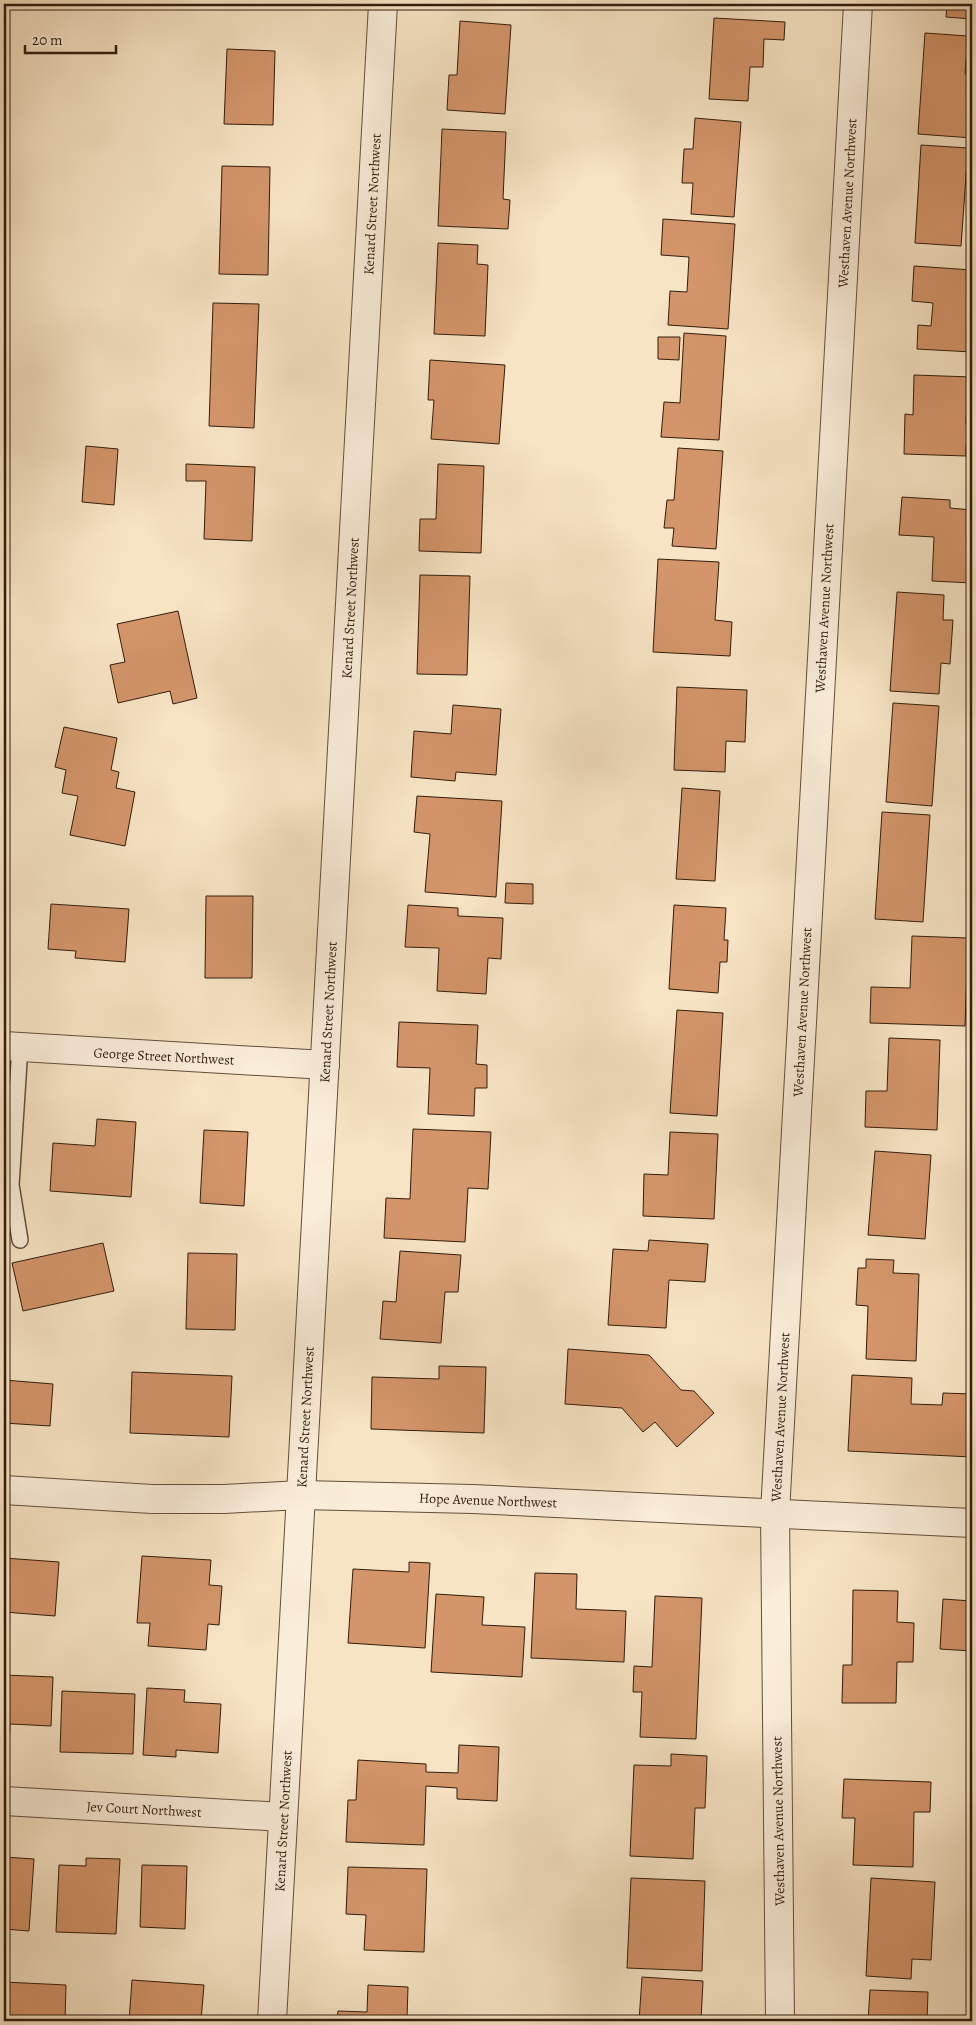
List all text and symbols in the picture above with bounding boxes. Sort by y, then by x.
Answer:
scale bar [25,22,116,54]
text: 20 m [32,30,63,50]
street label: Westhaven Avenue Northwest [834,117,861,289]
street label: Kenard Street Northwest [359,132,386,275]
street label: Westhaven Avenue Northwest [811,522,838,694]
street label: Kenard Street Northwest [337,536,364,679]
street label: Westhaven Avenue Northwest [789,926,816,1098]
street label: Kenard Street Northwest [315,940,342,1083]
street label: George Street Northwest [93,1043,235,1070]
street label: Westhaven Avenue Northwest [767,1331,794,1503]
street label: Kenard Street Northwest [292,1345,319,1488]
street label: Hope Avenue Northwest [419,1489,558,1512]
street label: Westhaven Avenue Northwest [768,1736,789,1907]
street label: Kenard Street Northwest [270,1749,297,1892]
street label: Jev Court Northwest [86,1797,202,1822]

